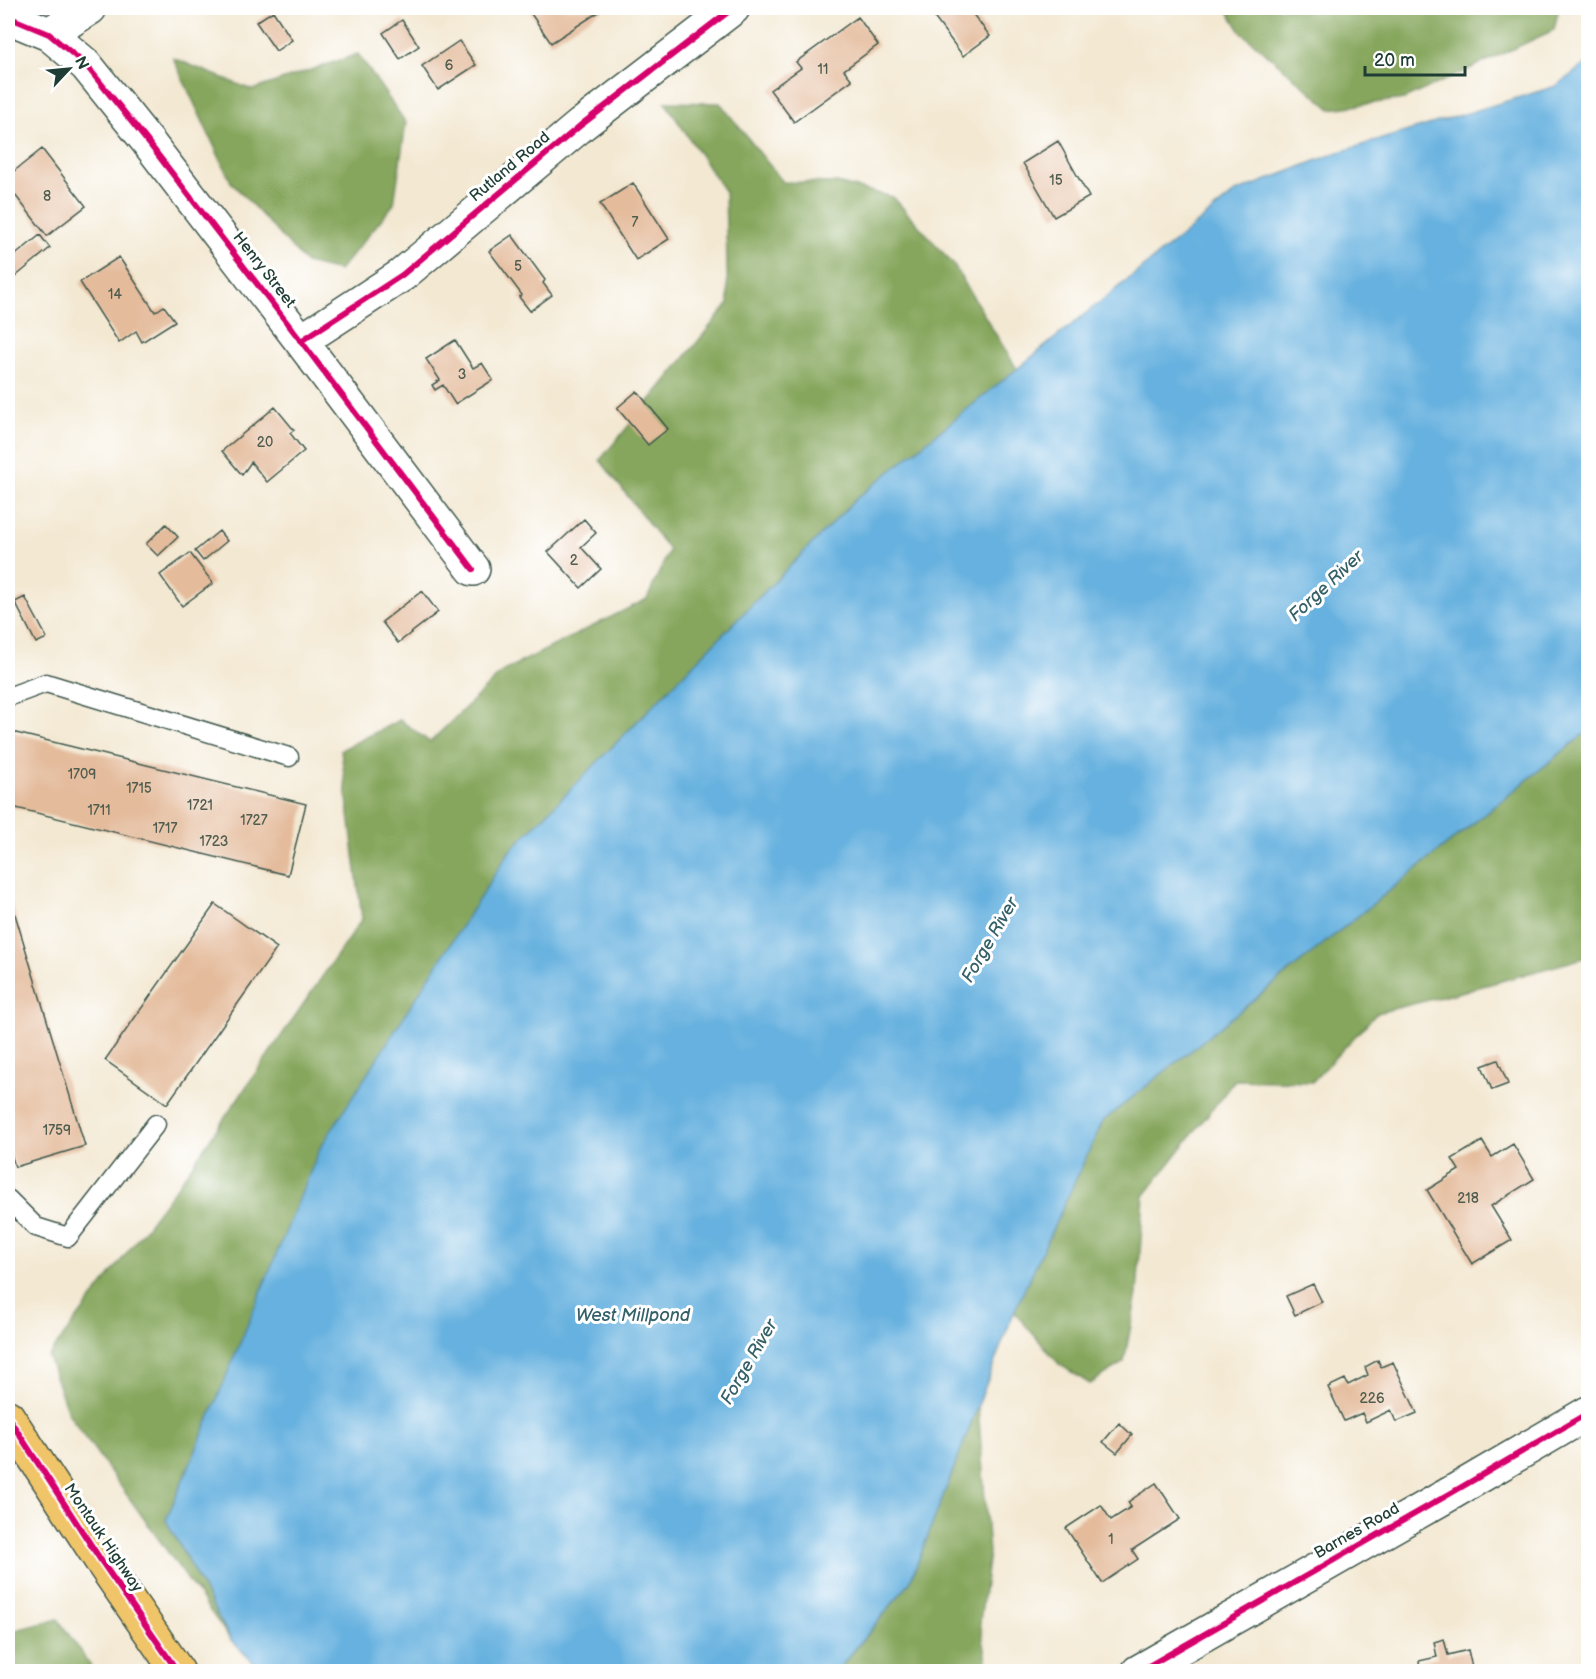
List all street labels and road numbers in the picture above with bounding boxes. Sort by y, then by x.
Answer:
street label: Rutland Road [466,128,554,206]
street label: Henry Street [229,228,300,312]
street label: Montauk Highway [60,1480,147,1596]
street label: Barnes Road [1311,1499,1403,1563]

